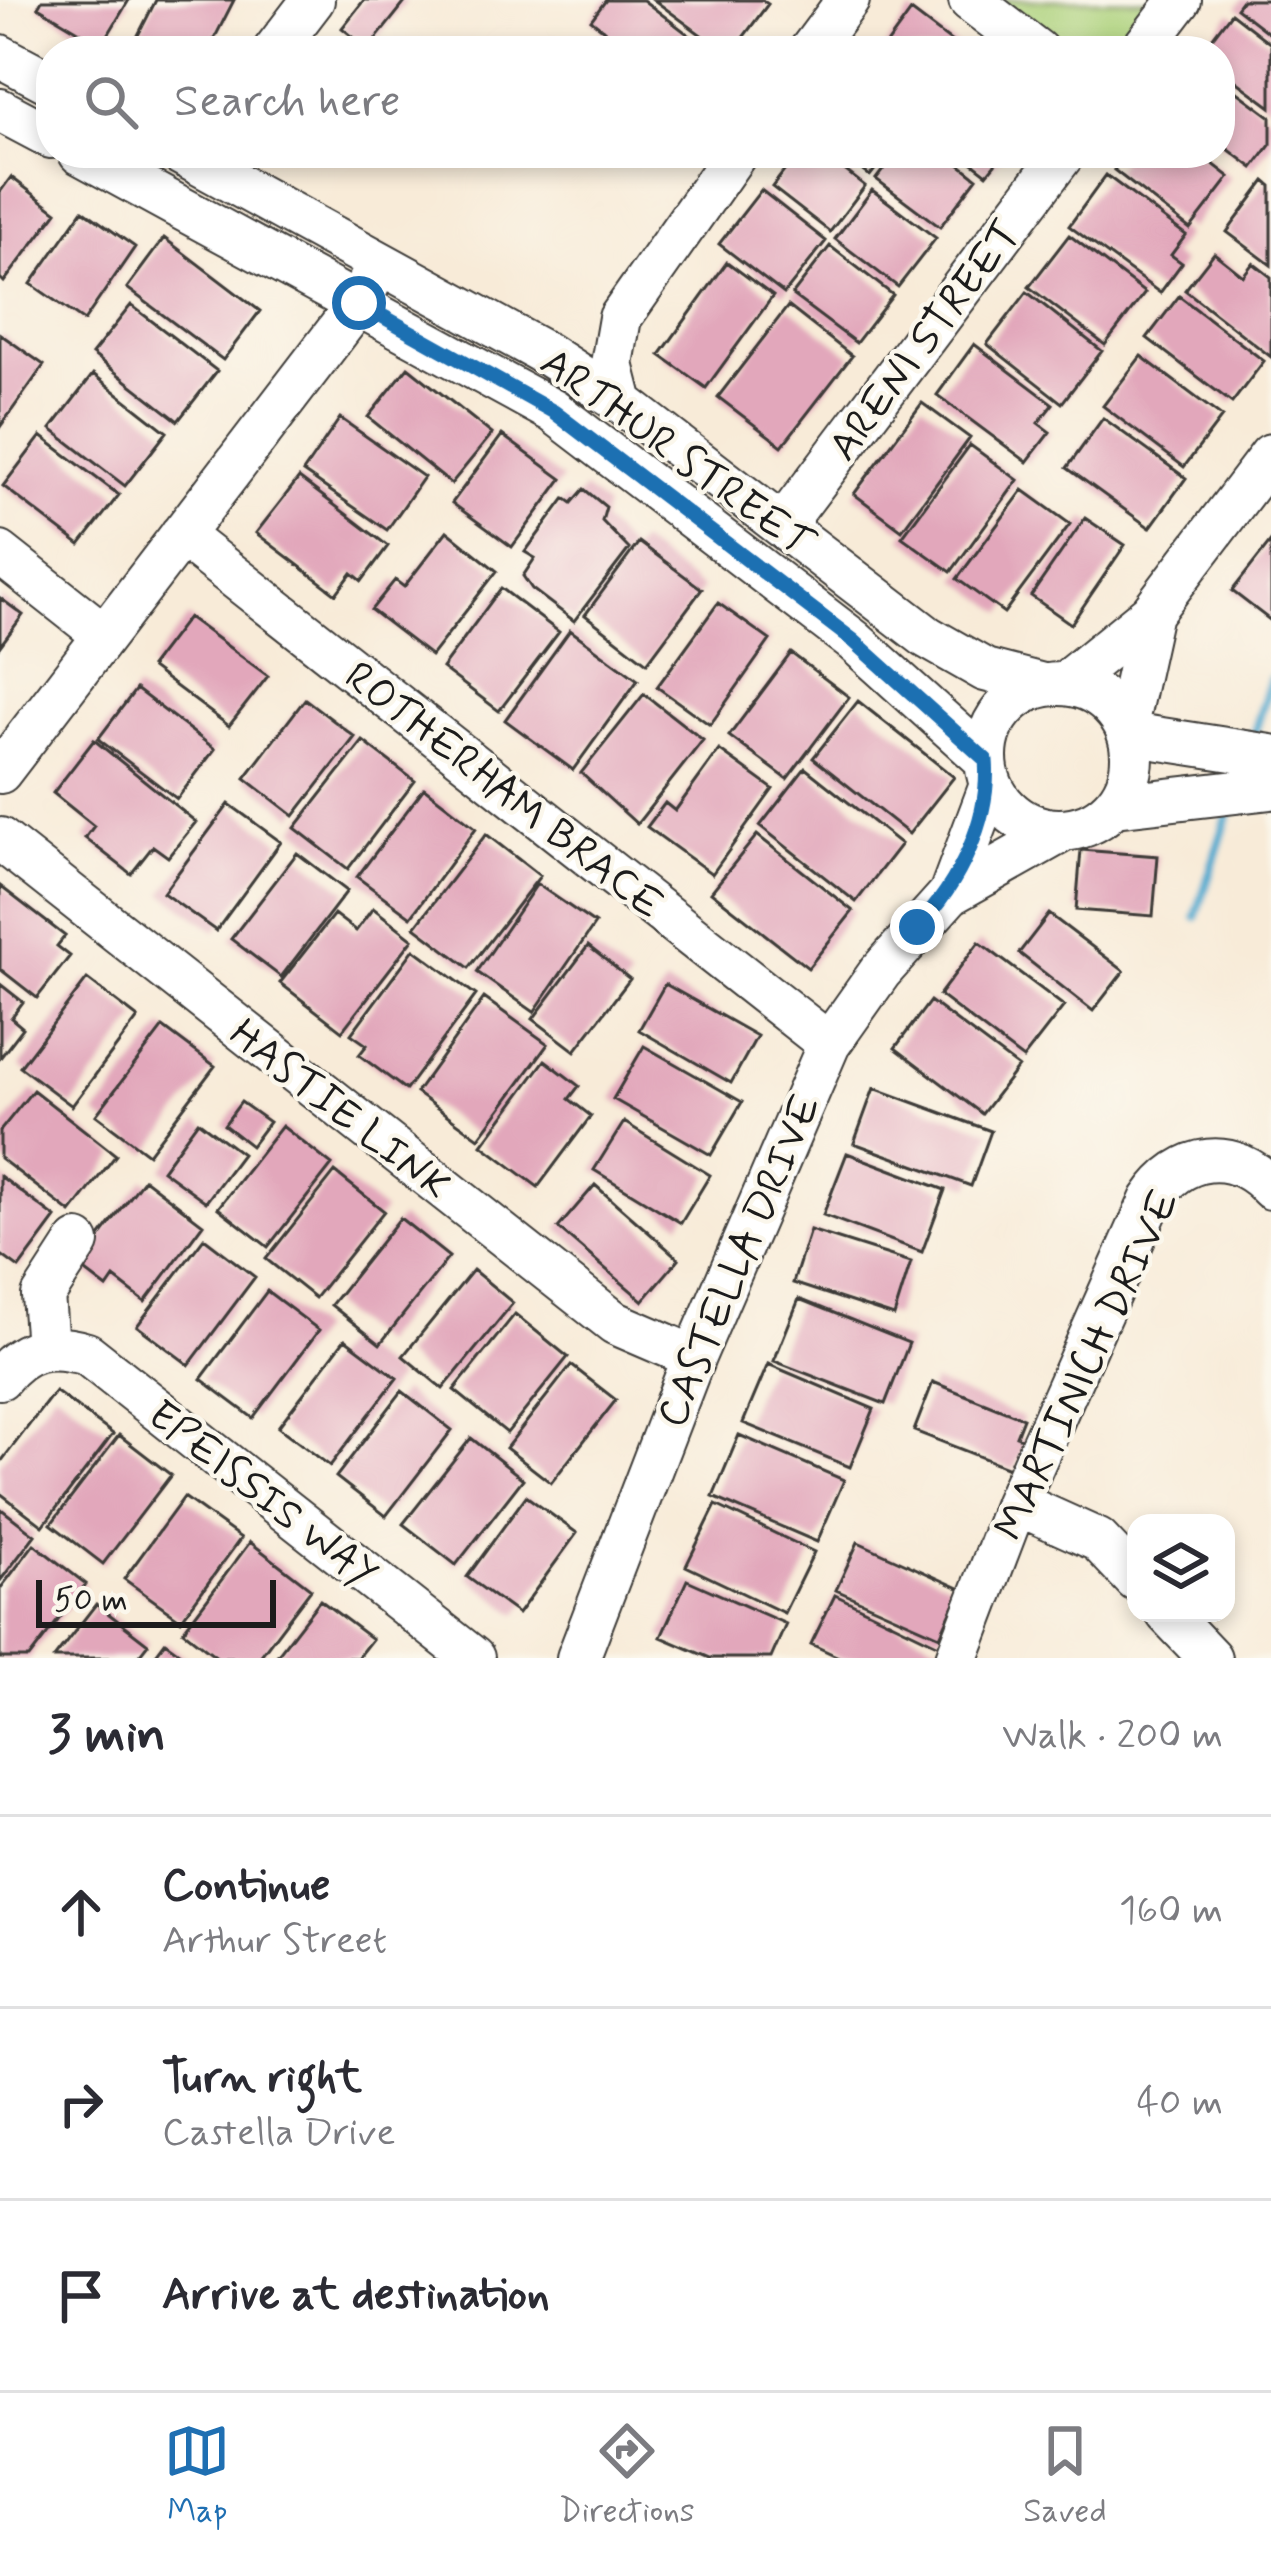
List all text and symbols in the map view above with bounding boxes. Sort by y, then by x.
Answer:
search box [36,36,1235,168]
icon: search [78,69,144,135]
text: Search here [174,73,401,132]
street label: ARENI STREET [817,209,1035,473]
route start [332,276,386,330]
street label: ARTHUR STREET [528,336,825,572]
street label: ROTHERHAM BRACE [333,650,673,933]
route end [890,900,944,954]
street label: HASTIE LINK [217,1007,460,1214]
street label: CASTELLA DRIVE [645,1087,835,1436]
street label: MARTINICH DRIVE [983,1182,1193,1549]
street label: EPEISSIS WAY [136,1389,388,1603]
map controls [1127,1514,1235,1622]
button: layers [1127,1514,1235,1622]
scale bar [36,1574,276,1627]
text: 50 m [54,1579,128,1623]
text: 3 min [48,1703,166,1769]
text: Walk · 200 m [1002,1711,1223,1762]
text: Continue [162,1857,330,1916]
icon: ahead [48,1879,114,1945]
text: 160 m [1119,1886,1223,1937]
text: Arthur Street [162,1916,387,1967]
text: Turn right [162,2049,362,2108]
icon: right [48,2071,114,2137]
text: 40 m [1136,2078,1223,2129]
text: Castella Drive [162,2108,396,2159]
icon: arrive [48,2263,114,2329]
text: Arrive at destination [162,2266,550,2325]
tab: Map [164,2418,230,2534]
tab: Directions [559,2418,695,2534]
tab: Saved [1023,2418,1107,2534]

